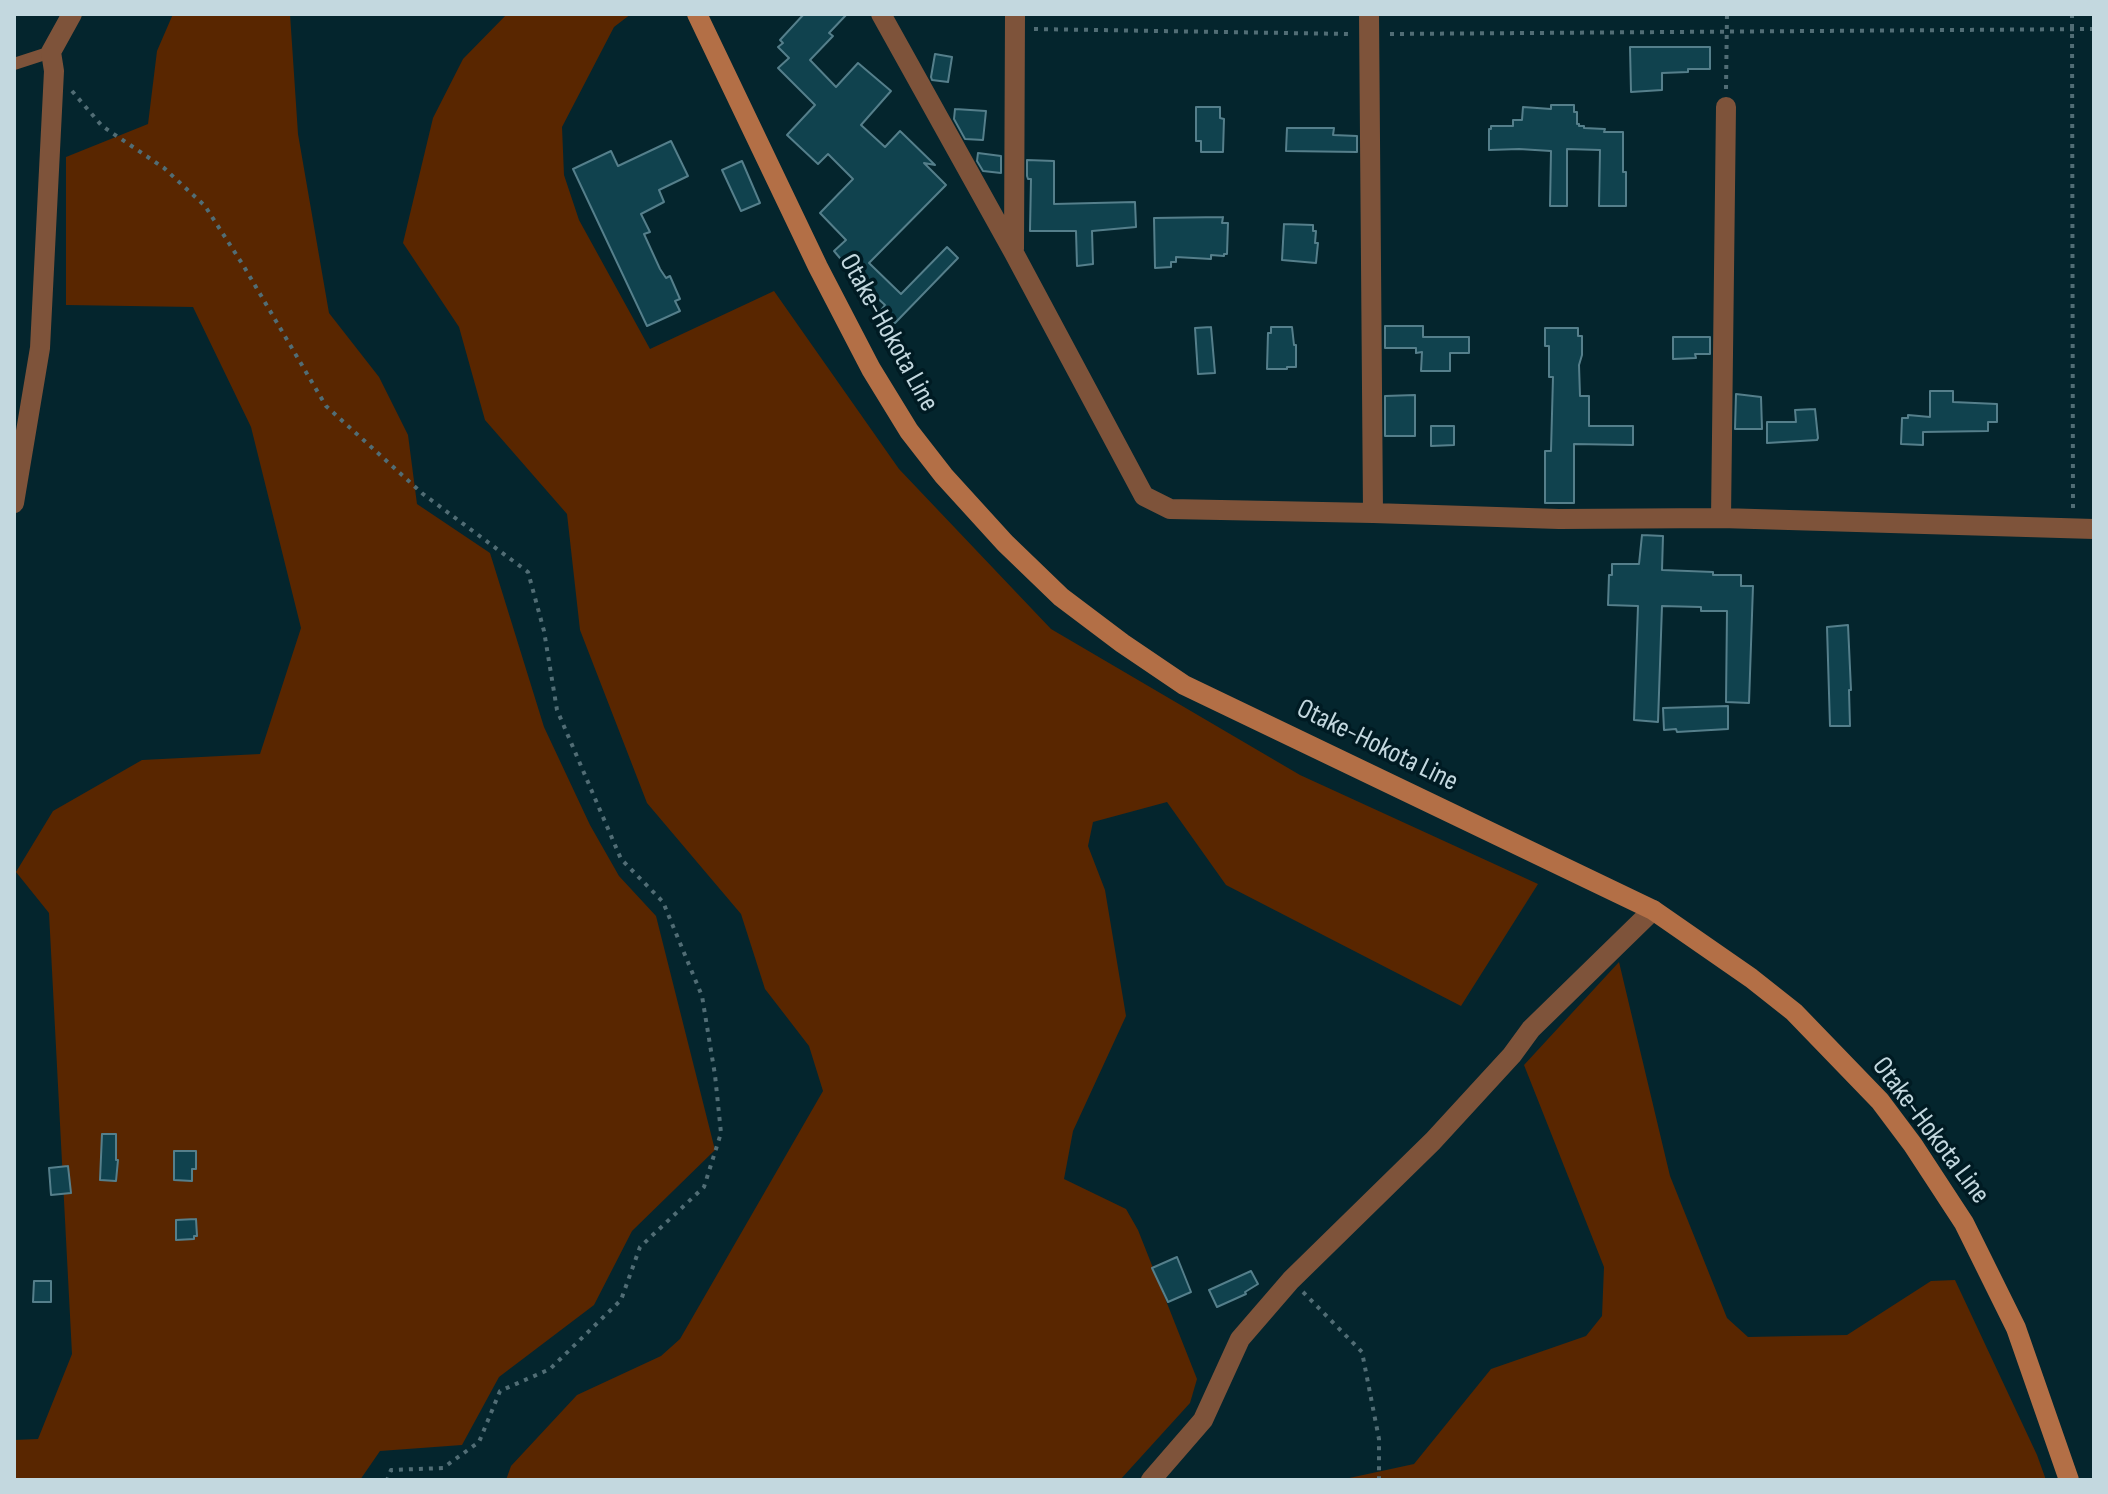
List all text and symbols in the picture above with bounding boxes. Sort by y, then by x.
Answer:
street label: Otake-Hokota Line [831,248,945,418]
street label: Otake-Hokota Line [1291,693,1463,799]
street label: Otake-Hokota Line [1864,1051,1996,1211]

